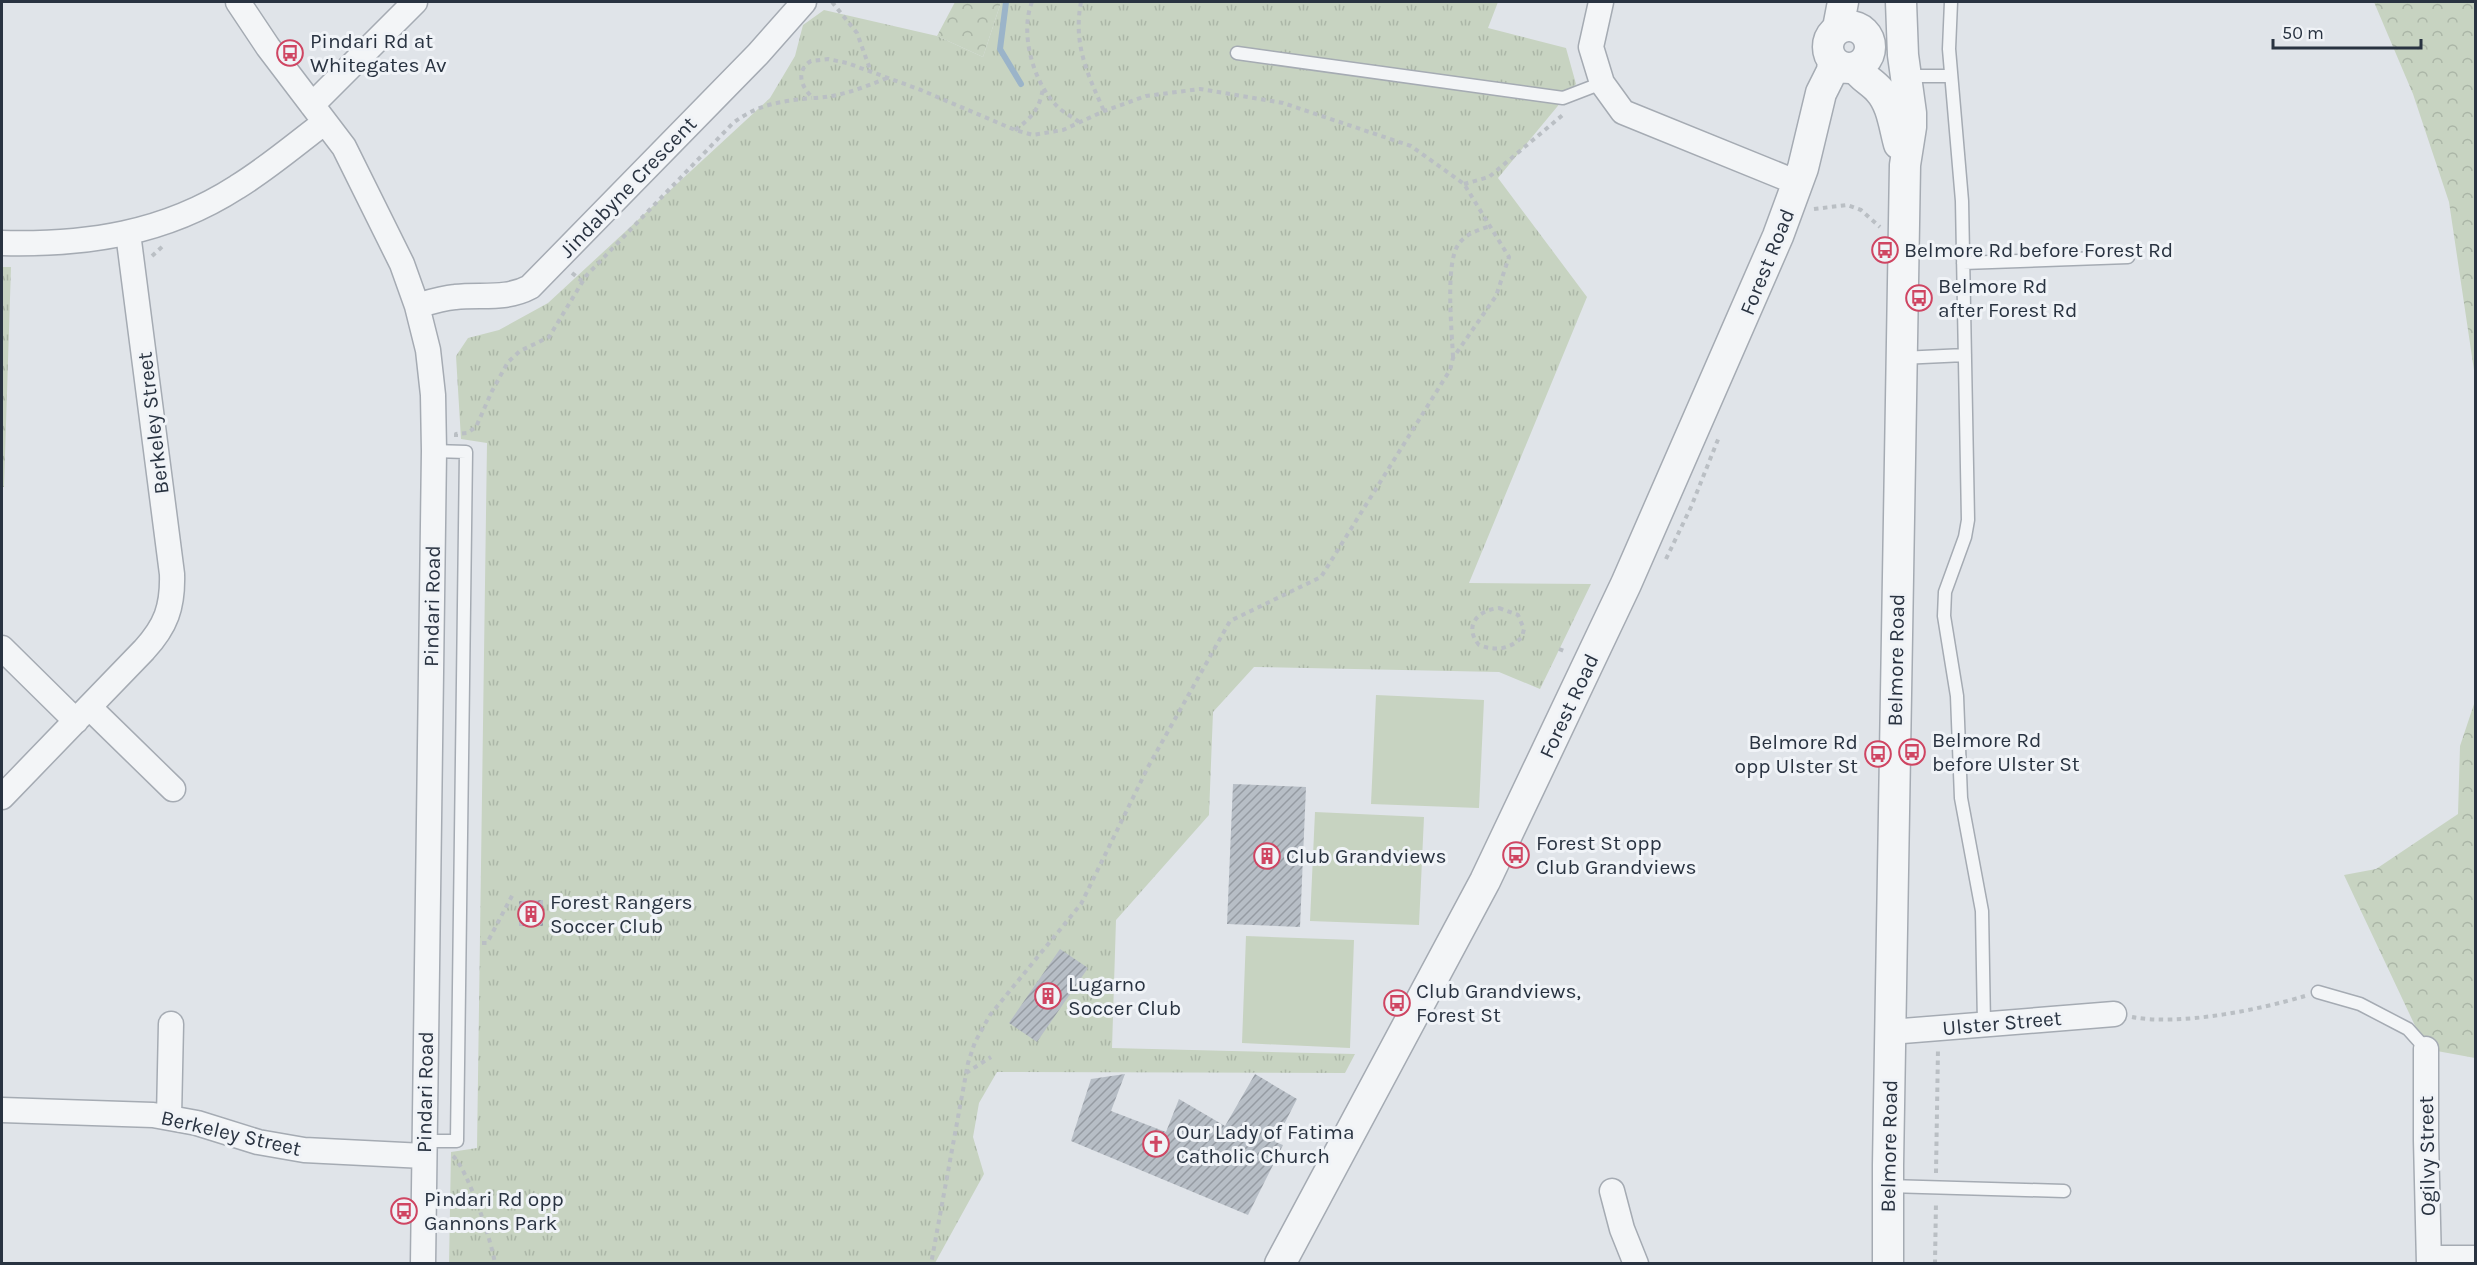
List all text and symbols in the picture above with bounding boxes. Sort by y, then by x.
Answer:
scale bar [2273,12,2422,50]
text: 50 m [2282,22,2324,44]
place label: Pindari Rd at Whitegates Av [310,29,447,77]
bus stop icon: Pindari Rd at Whitegates Av [275,38,305,68]
street label: Jindabyne Crescent [555,111,701,262]
street label: Forest Road [1735,205,1799,319]
bus stop icon: Belmore Rd before Forest Rd [1870,235,1900,265]
place label: Belmore Rd before Forest Rd [1904,238,2173,262]
place label: Belmore Rd after Forest Rd [1938,274,2078,322]
bus stop icon: Belmore Rd after Forest Rd [1904,283,1934,313]
street label: Berkeley Street [132,350,174,495]
street label: Pindari Road [419,545,445,667]
street label: Belmore Road [1883,594,1909,726]
street label: Forest Road [1534,650,1604,762]
place label: Belmore Rd before Ulster St [1932,728,2080,776]
place label: Belmore Rd opp Ulster St [1735,730,1858,778]
bus stop icon: Belmore Rd before Ulster St [1897,737,1927,767]
bus stop icon: Belmore Rd opp Ulster St [1863,739,1893,769]
place label: Forest St opp Club Grandviews [1536,831,1697,879]
bus stop icon: Forest St opp Club Grandviews [1501,840,1531,870]
building icon: Club Grandviews [1252,841,1282,871]
place label: Club Grandviews [1286,844,1447,868]
place label: Forest Rangers Soccer Club [550,890,693,938]
building icon: Forest Rangers Soccer Club [516,899,546,929]
place label: Lugarno Soccer Club [1068,972,1181,1020]
place label: Club Grandviews, Forest St [1416,979,1581,1027]
building icon: Lugarno Soccer Club [1033,981,1063,1011]
bus stop icon: Club Grandviews, Forest St [1382,988,1412,1018]
street label: Ulster Street [1941,1006,2063,1040]
street label: Pindari Road [412,1031,438,1153]
street label: Belmore Road [1876,1080,1902,1212]
street label: Ogilvy Street [2414,1095,2440,1216]
street label: Berkeley Street [159,1105,304,1161]
place label: Our Lady of Fatima Catholic Church [1176,1120,1355,1168]
church icon: Our Lady of Fatima Catholic Church [1141,1129,1171,1159]
place label: Pindari Rd opp Gannons Park [424,1187,564,1235]
bus stop icon: Pindari Rd opp Gannons Park [389,1196,419,1226]

